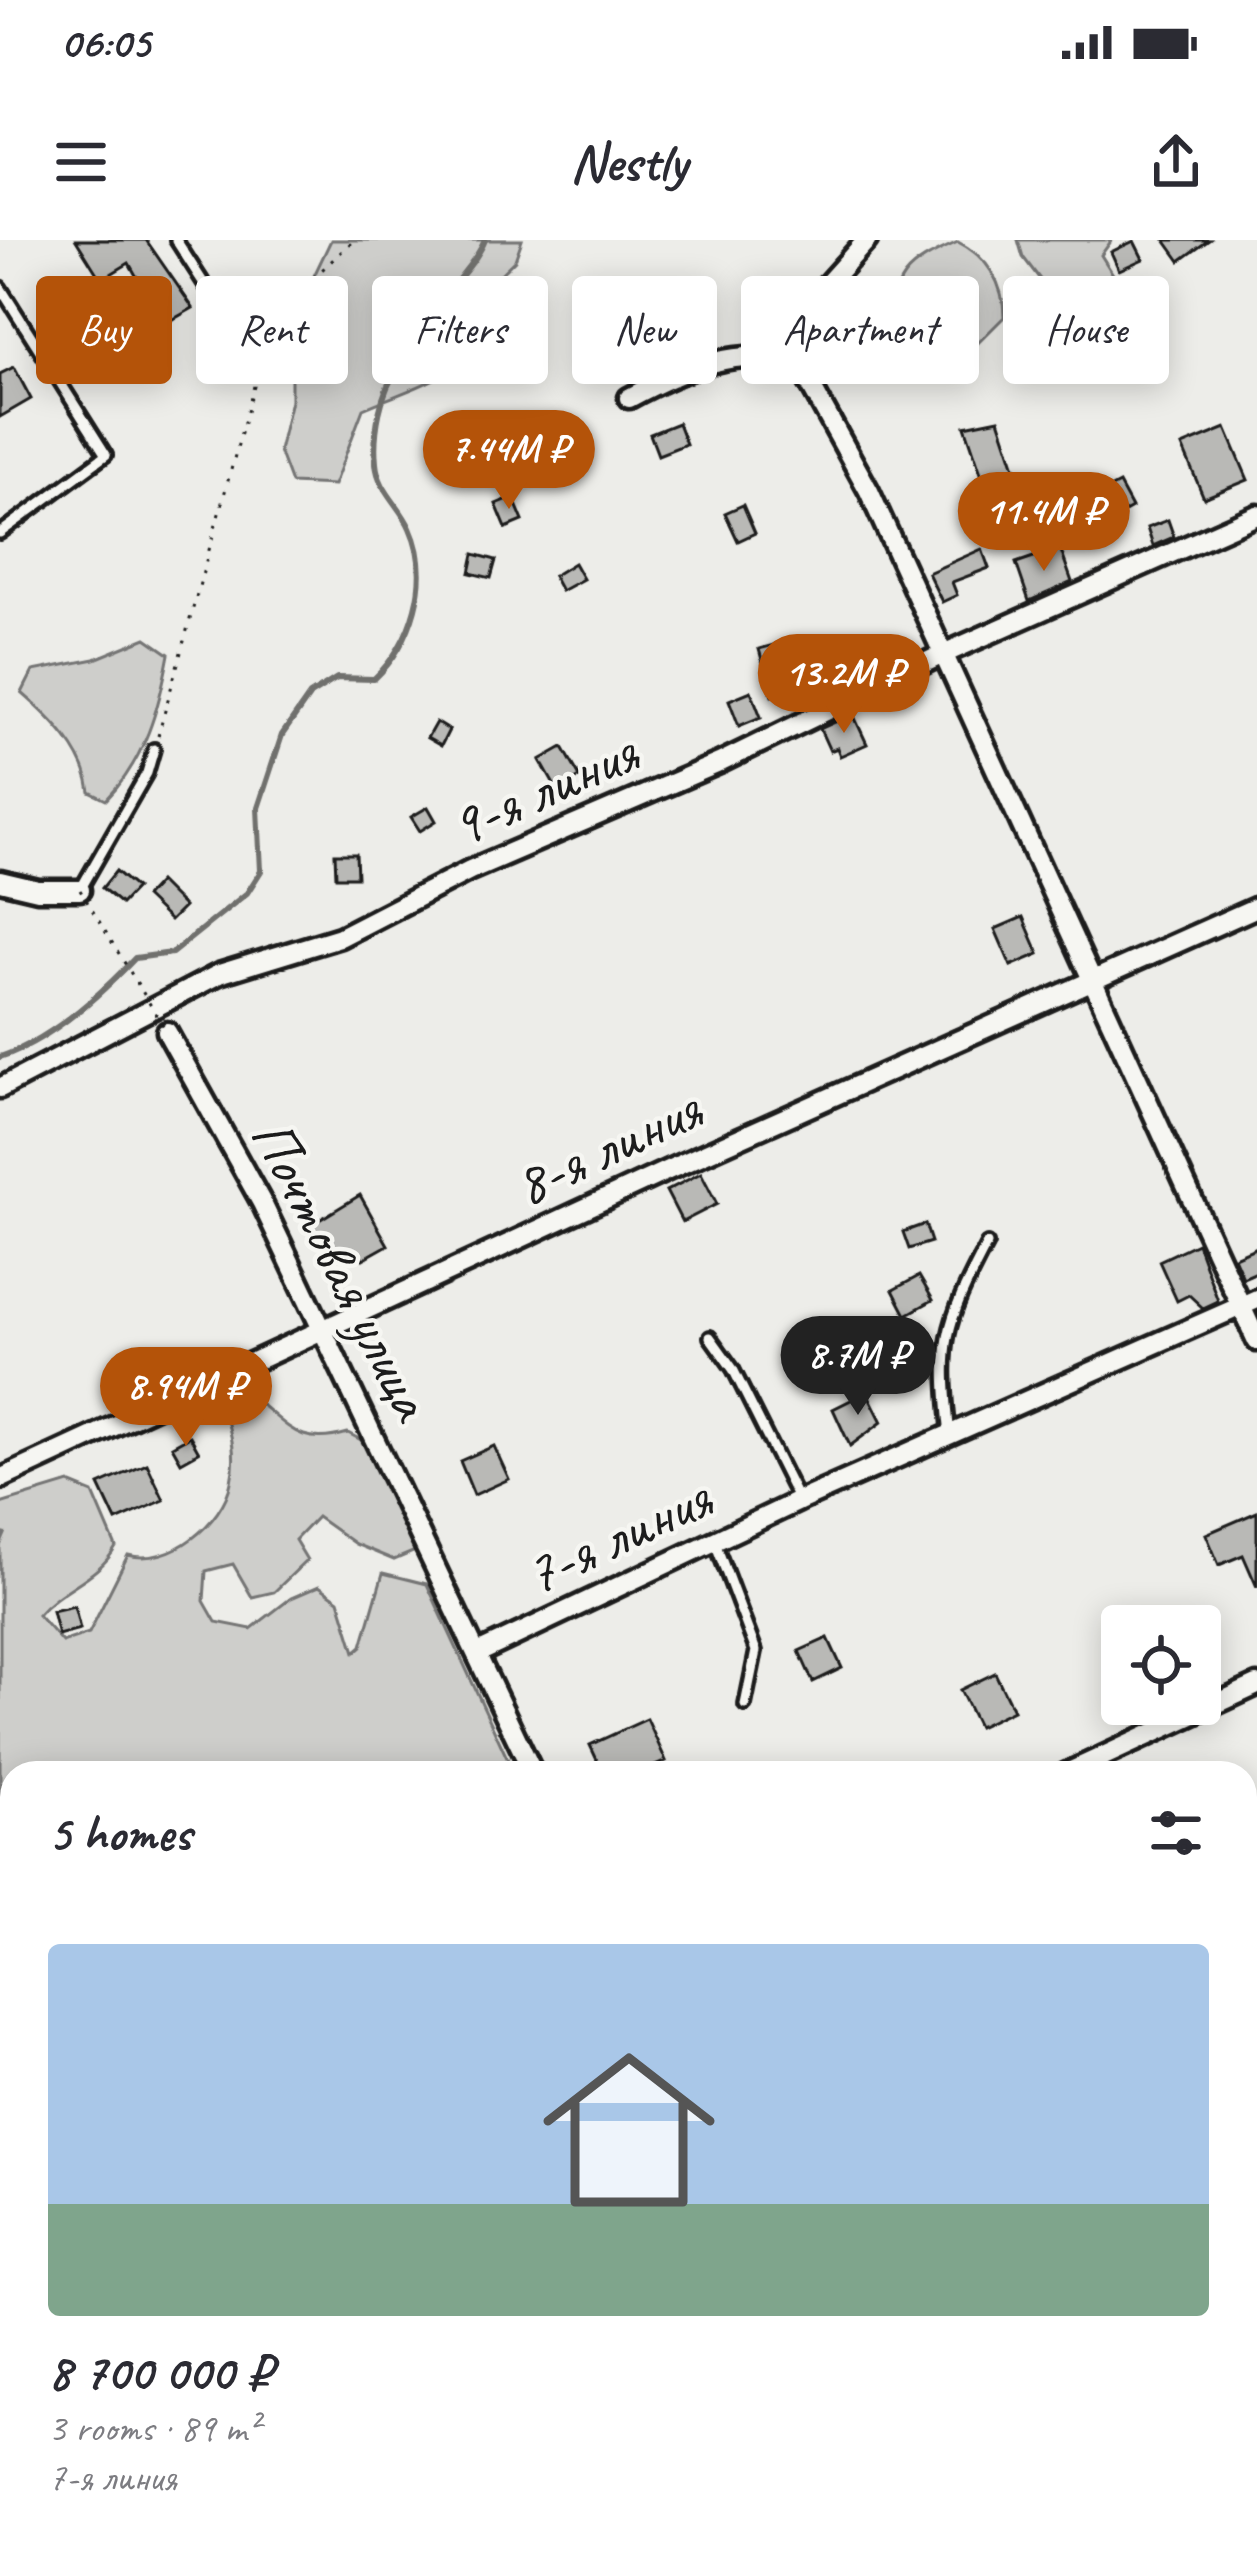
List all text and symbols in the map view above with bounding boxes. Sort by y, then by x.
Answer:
text: 06:05 [60,14,150,71]
text: Nestly [570,128,687,196]
icon: menu [48,129,114,195]
icon: share [1143,129,1209,195]
chip: Buy [36,276,172,384]
chip: Rent [196,276,348,384]
chip: Filters [372,276,548,384]
chip: New [572,276,717,384]
chip: Apartment [741,276,979,384]
chip: House [1003,276,1169,384]
pin: 7.44M ₽ [398,410,620,512]
text: 7.44M ₽ [450,424,568,473]
pin: 11.4M ₽ [933,472,1155,574]
text: 11.4M ₽ [985,486,1103,535]
pin: 13.2M ₽ [733,634,955,736]
text: 13.2M ₽ [785,648,903,697]
street label: 9-я линия [438,713,651,864]
street label: 8-я линия [502,1070,715,1223]
street label: Почтовая улица [234,1106,452,1435]
pin: 8.7M ₽ [760,1316,956,1418]
text: 8.7M ₽ [808,1330,908,1379]
pin: 8.94M ₽ [75,1347,297,1449]
text: 8.94M ₽ [127,1361,245,1410]
street label: 7-я линия [512,1459,725,1612]
map controls [1101,1605,1221,1725]
button: locate [1101,1605,1221,1725]
icon: filters [1143,1800,1209,1866]
text: 5 homes [48,1801,191,1865]
icon: home [521,2022,737,2238]
text: 8 700 000 ₽ [48,2340,272,2404]
text: 3 rooms · 89 m² [48,2404,259,2453]
text: 7-я линия [48,2453,177,2502]

